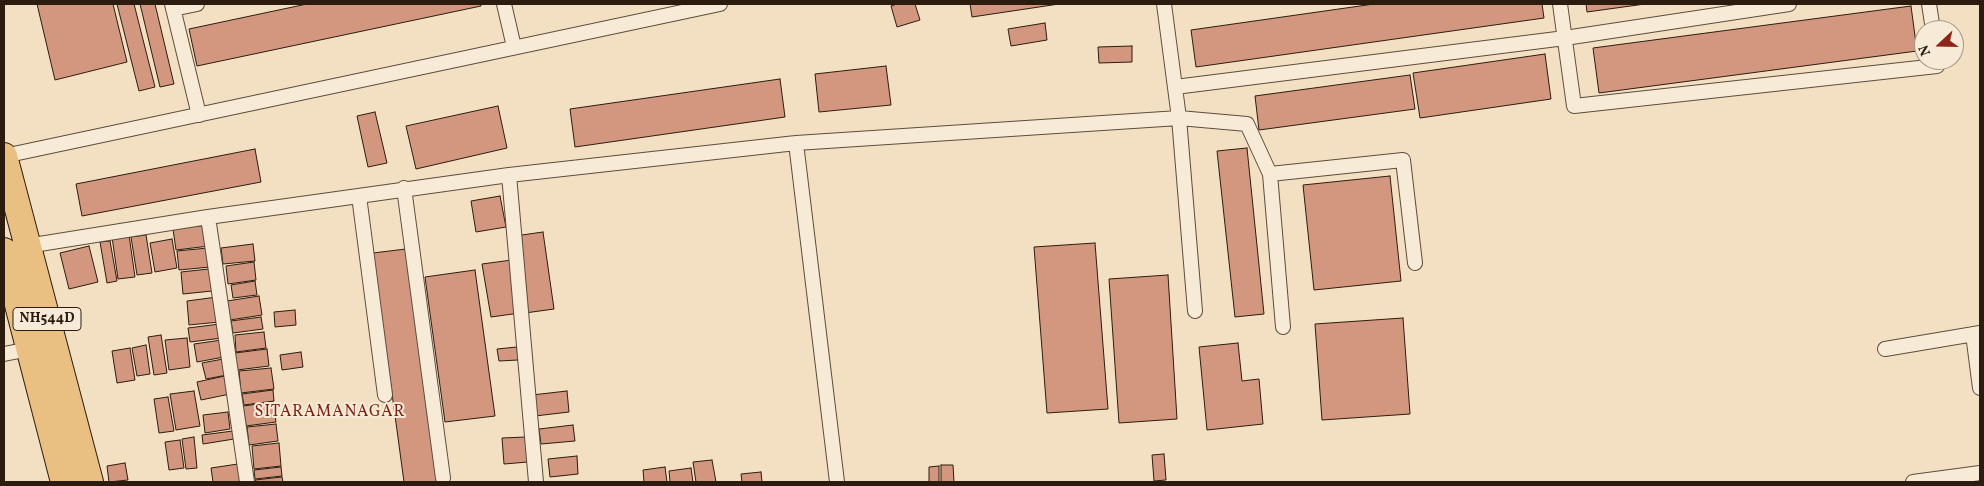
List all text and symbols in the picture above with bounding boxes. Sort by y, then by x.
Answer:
north arrow [1914,20,1964,70]
text: N [1915,42,1936,58]
road number: NH544D [13,308,81,330]
district label: SITARAMANAGAR [253,403,407,423]

